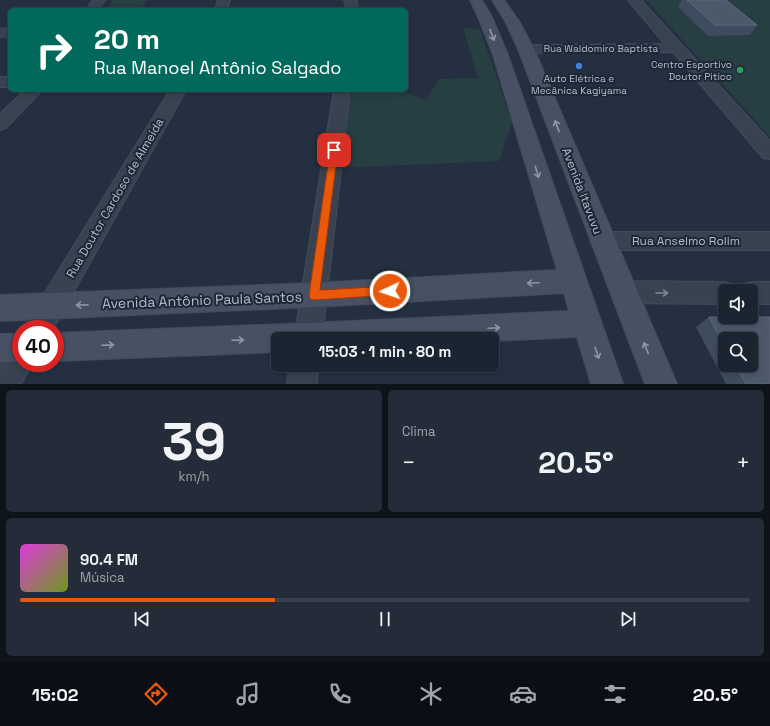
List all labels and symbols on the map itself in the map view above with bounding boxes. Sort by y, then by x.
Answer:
one-way arrow [489,29,497,41]
street label: Rua Waldomiro Baptista [544,42,659,55]
place label: Centro Esportivo Doutor Pitico [651,58,732,83]
marker: Auto Elétrica e Mecânica Kagiyama [574,61,584,71]
marker: Centro Esportivo Doutor Pitico [735,65,745,75]
place label: Auto Elétrica e Mecânica Kagiyama [531,72,627,97]
street label: Rua Doutor Cardoso de Almeida [63,115,167,281]
one-way arrow [553,121,561,133]
pin [317,133,351,167]
street label: Avenida Itavuvu [558,146,606,236]
one-way arrow [534,165,541,178]
street label: Rua Anselmo Rolim [632,233,740,249]
position arrow [369,270,411,312]
one-way arrow [527,280,540,287]
street label: Avenida Antônio Paula Santos [102,288,302,312]
one-way arrow [655,289,668,297]
one-way arrow [76,302,89,309]
speed limit sign: 40 [12,320,64,372]
one-way arrow [487,324,500,331]
one-way arrow [231,336,244,343]
one-way arrow [101,341,114,349]
one-way arrow [641,342,649,354]
one-way arrow [594,347,601,360]

